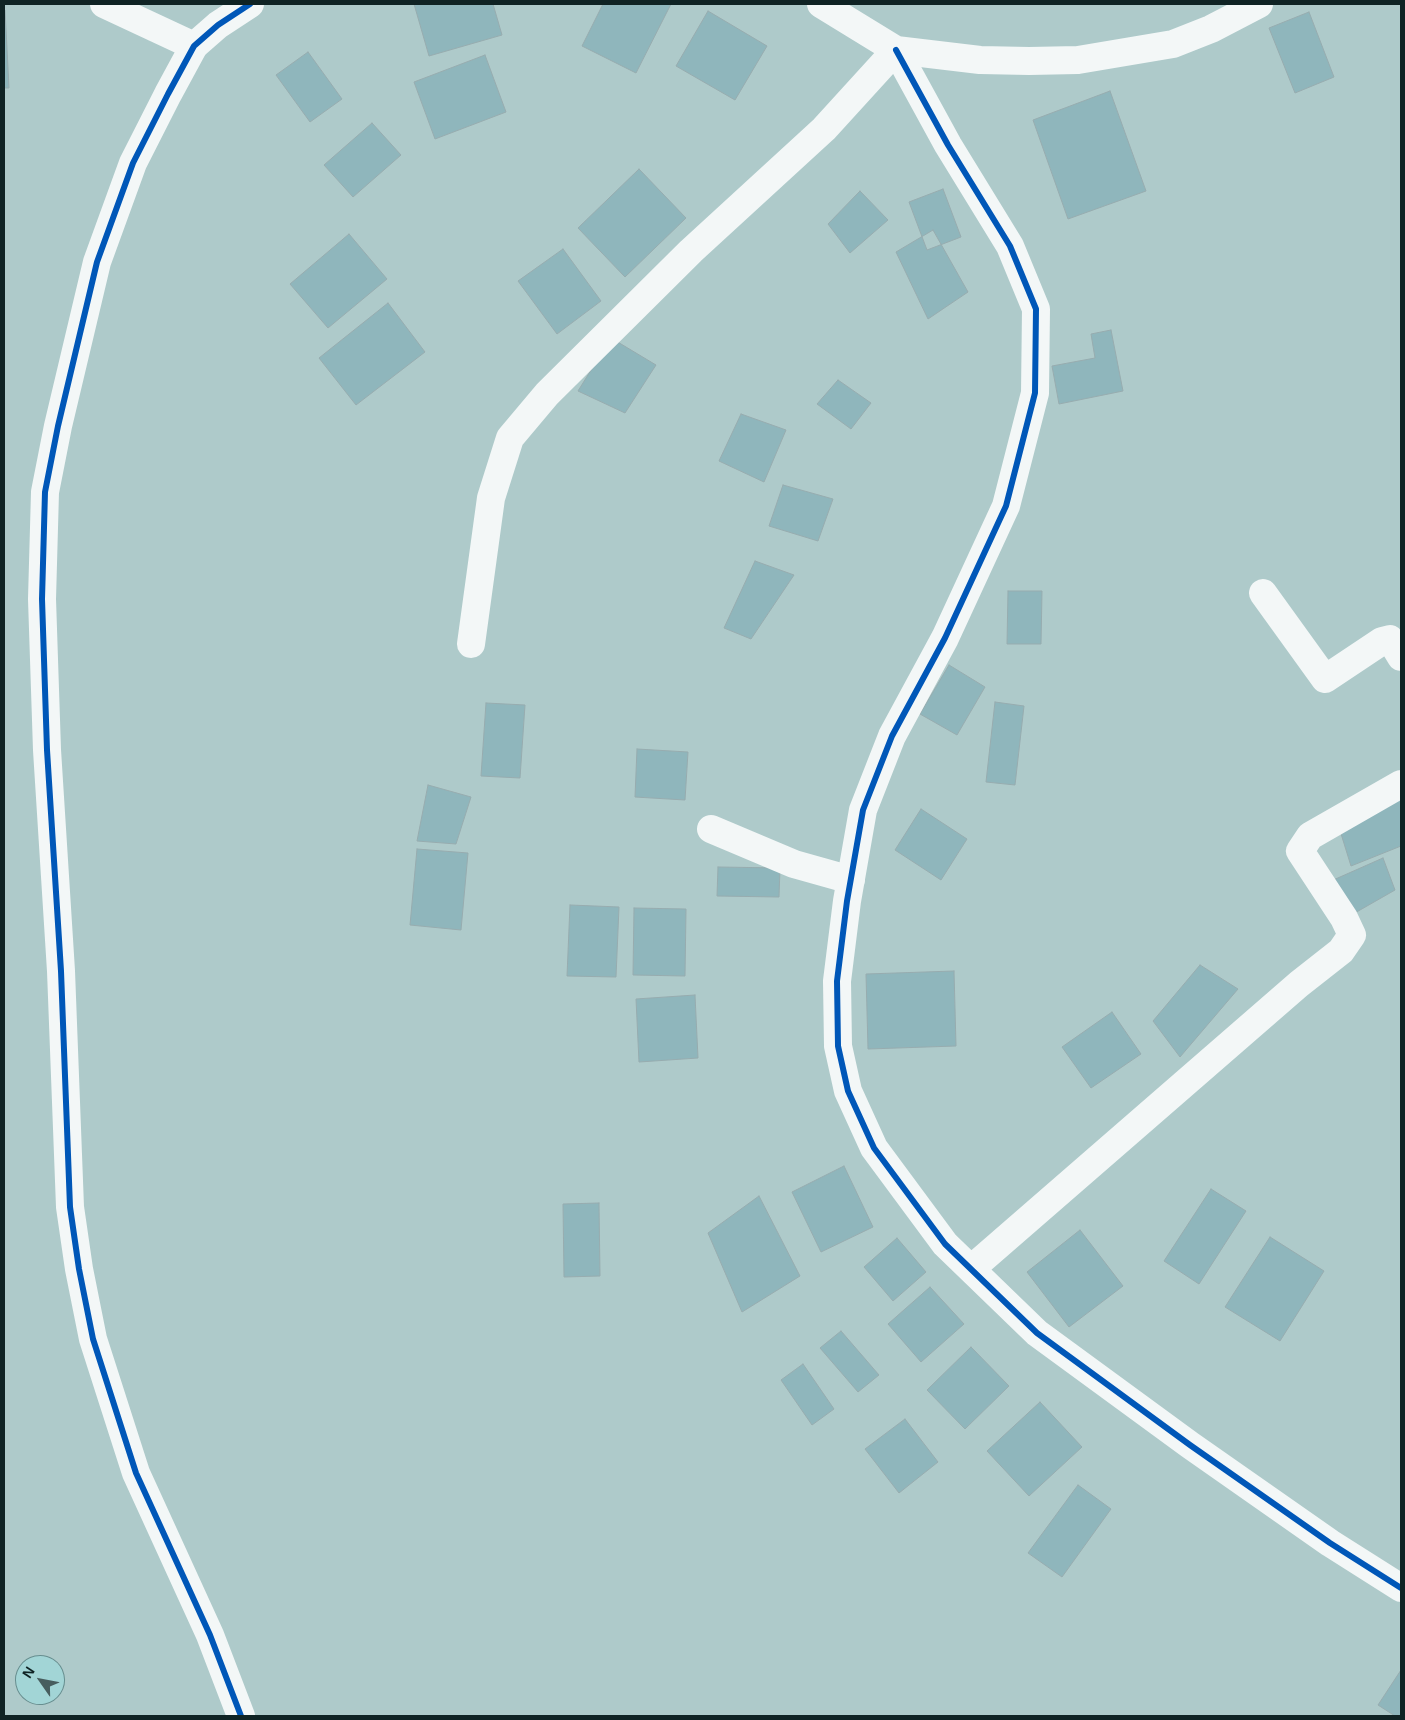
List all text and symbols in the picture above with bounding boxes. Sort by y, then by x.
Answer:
north arrow [15,1655,65,1705]
text: N [19,1664,38,1681]

